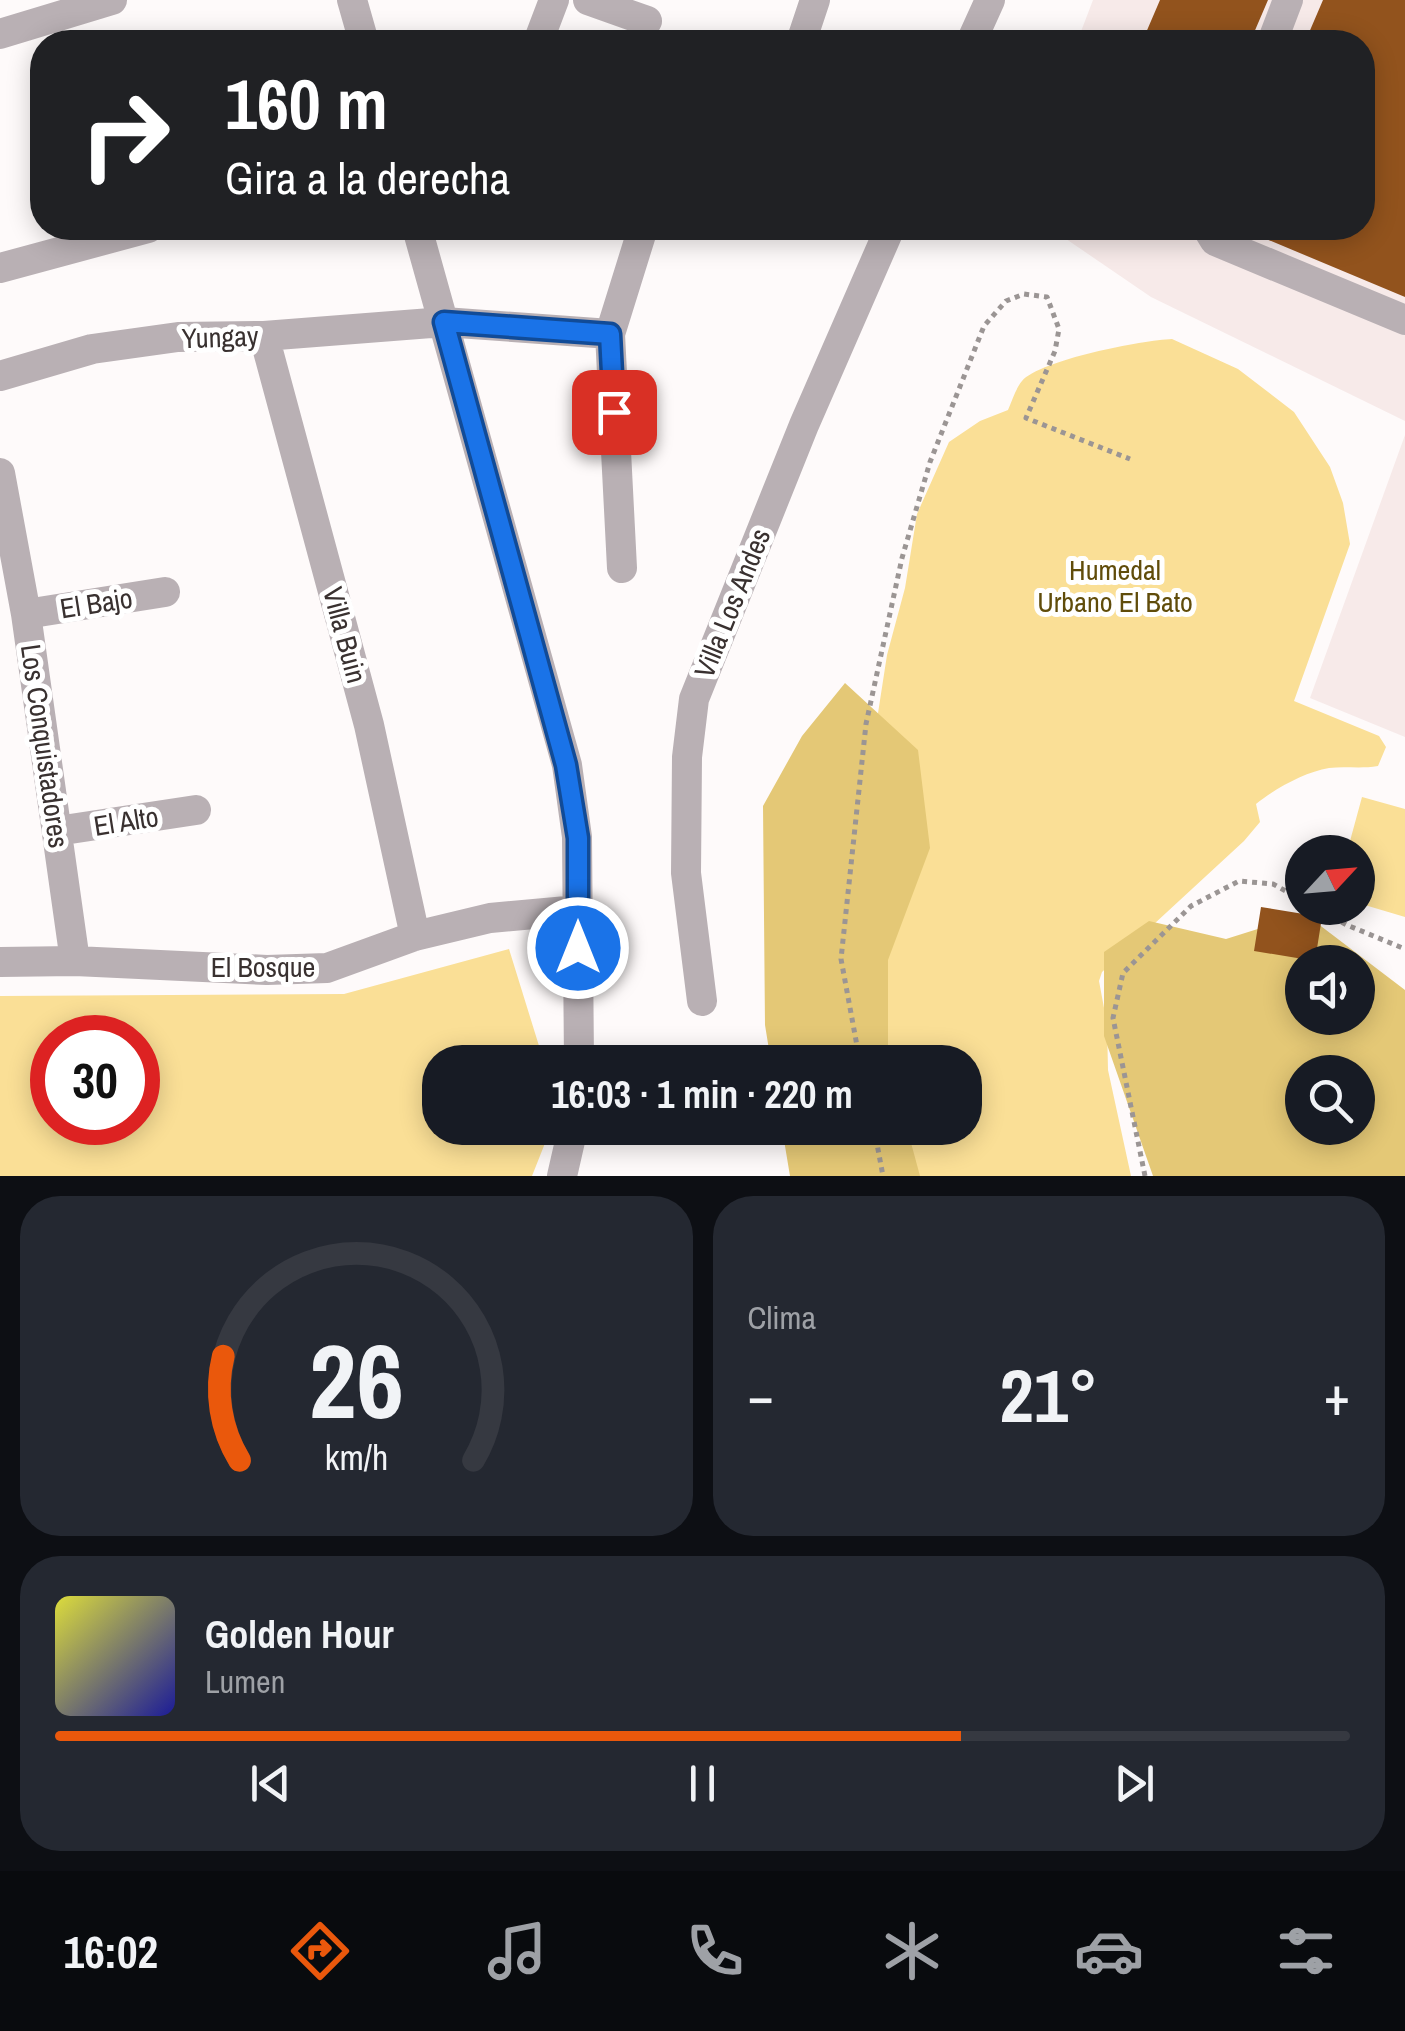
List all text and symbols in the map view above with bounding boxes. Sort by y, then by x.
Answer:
text: 160 m [225,57,388,151]
icon: right [60,70,190,200]
text: Gira a la derecha [225,147,510,208]
street label: Yungay [181,317,259,357]
pin [572,370,657,455]
icon: arrive [587,385,642,440]
street label: Villa Los Andes [685,523,779,683]
park label: Humedal Urbano El Bato [1037,551,1193,621]
street label: El Bajo [57,579,135,627]
street label: Villa Buin [314,583,376,687]
street label: Los Conquistadores [12,642,78,850]
street label: El Alto [91,797,161,845]
north arrow [1285,835,1375,925]
map controls [1285,835,1375,1145]
position arrow [526,896,630,1000]
button: sound [1285,945,1375,1035]
street label: El Bosque [211,948,315,986]
speed limit sign: 30 [30,1015,160,1145]
button: search [1285,1055,1375,1145]
text: 16:03 · 1 min · 220 m [551,1069,853,1120]
text: Clima [748,1296,816,1339]
text: 26 [309,1310,404,1450]
text: 21° [1000,1344,1098,1445]
text: − [748,1358,774,1432]
text: + [1324,1358,1350,1432]
text: km/h [324,1433,388,1481]
text: Golden Hour [205,1609,394,1660]
text: Lumen [205,1660,285,1703]
icon: previous [243,1756,298,1811]
icon: pause [675,1756,730,1811]
icon: next [1107,1756,1162,1811]
icon: directions [285,1916,355,1986]
icon: music [482,1916,552,1986]
icon: phone [680,1916,750,1986]
icon: climate [877,1916,947,1986]
icon: car [1074,1916,1144,1986]
icon: filters [1271,1916,1341,1986]
text: 16:02 [64,1921,158,1982]

